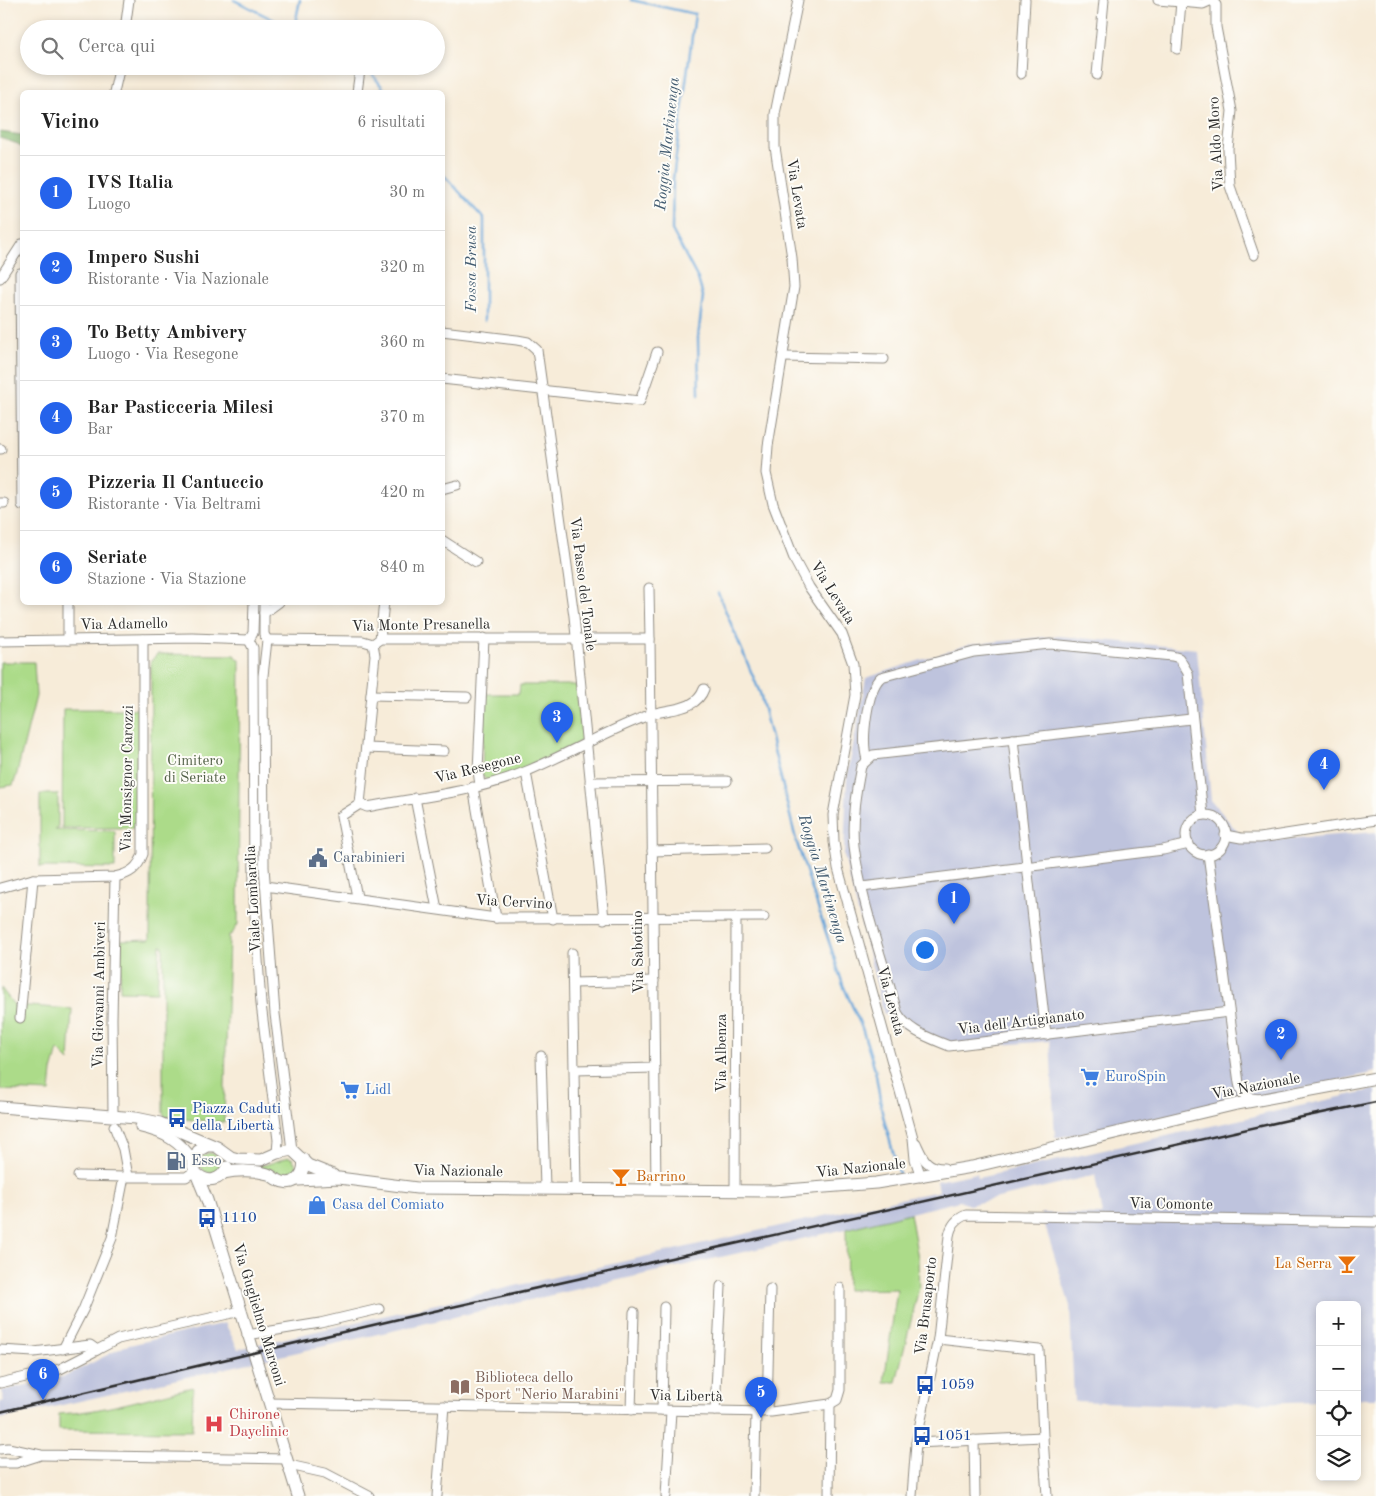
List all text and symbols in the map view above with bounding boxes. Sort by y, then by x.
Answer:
search box [20,20,445,75]
icon: search [38,34,66,62]
text: Cerca qui [78,38,155,57]
water label: Roggia Martinenga [653,76,683,212]
street label: Via Aldo Moro [1207,96,1227,192]
text: Vicino [40,112,99,133]
text: 6 risultati [357,115,425,131]
street label: Via Levata [783,158,809,231]
text: IVS Italia [87,174,173,193]
text: 1 [51,185,61,201]
text: 30 m [389,185,425,201]
text: Luogo [87,197,131,213]
water label: Fossa Brusa [464,225,480,314]
text: Impero Sushi [87,249,200,268]
text: 2 [51,260,61,276]
text: 320 m [380,260,425,276]
text: Ristorante · Via Nazionale [87,272,269,288]
text: To Betty Ambivery [87,324,247,343]
text: 3 [51,335,61,351]
text: 360 m [380,335,425,351]
text: Luogo · Via Resegone [87,347,238,363]
text: Bar Pasticceria Milesi [87,399,273,418]
text: 4 [51,410,61,426]
text: 370 m [380,410,425,426]
text: Bar [87,422,113,438]
text: Pizzeria Il Cantuccio [87,474,264,493]
text: 5 [51,485,61,501]
text: 420 m [380,485,425,501]
text: Ristorante · Via Beltrami [87,497,261,513]
street label: Via Passo del Tonale [566,516,598,652]
text: Seriate [87,549,147,568]
street label: Via Levata [807,559,858,628]
text: 6 [51,560,61,576]
text: 840 m [380,560,425,576]
text: Stazione · Via Stazione [87,572,246,588]
street label: Via Adamello [80,617,168,633]
street label: Via Monte Presanella [352,617,491,635]
pin: 3 [541,702,573,743]
street label: Via Monsignor Carozzi [119,705,137,853]
pin: 4 [1308,749,1340,790]
street label: Via Resegone [433,751,523,787]
park label: Cimitero di Seriate [164,754,226,786]
water label: Roggia Martinenga [794,812,849,946]
street label: Viale Lombardia [244,844,264,953]
public building icon: Carabinieri [307,847,329,869]
place label: Carabinieri [333,851,405,866]
pin: 1 [938,883,970,924]
street label: Via Cervino [475,893,553,913]
street label: Via Sabotino [631,910,647,994]
street label: Via Giovanni Ambiveri [91,921,109,1069]
your location [912,937,938,963]
street label: Via Levata [874,965,907,1038]
street label: Via dell'Artigianato [957,1008,1085,1038]
street label: Via Albenza [715,1013,730,1092]
pin: 2 [1265,1019,1297,1060]
supermarket icon: EuroSpin [1079,1066,1101,1088]
place label: EuroSpin [1105,1070,1166,1085]
street label: Via Nazionale [1210,1071,1302,1103]
supermarket icon: Lidl [339,1079,361,1101]
place label: Lidl [365,1083,391,1098]
place label: Piazza Caduti della Libertà [192,1102,281,1134]
bus stop icon: Piazza Caduti della Libertà [166,1107,188,1129]
fuel station icon: Esso [165,1150,187,1172]
place label: Esso [191,1154,222,1169]
street label: Via Nazionale [815,1157,907,1181]
street label: Via Nazionale [413,1164,503,1180]
bar icon: Barrino [610,1166,632,1188]
place label: Barrino [636,1170,686,1185]
shop icon: Casa del Comiato [306,1194,328,1216]
street label: Via Comonte [1129,1197,1213,1213]
place label: Casa del Comiato [332,1198,444,1213]
bus stop icon: 1110 [196,1207,218,1229]
place label: 1110 [222,1211,257,1226]
street label: Via Guglielmo Marconi [229,1242,287,1388]
bar icon: La Serra [1336,1253,1358,1275]
street label: Via Brusaporto [914,1256,940,1356]
place label: La Serra [1274,1257,1333,1272]
map controls [1316,1301,1361,1481]
button: + [1316,1301,1361,1346]
button: − [1316,1346,1361,1391]
pin: 6 [27,1359,59,1400]
place label: Biblioteca dello Sport "Nerio Marabini" [475,1371,625,1403]
bus stop icon: 1059 [914,1374,936,1396]
library icon: Biblioteca dello Sport "Nerio Marabini" [449,1376,471,1398]
pin: 5 [745,1377,777,1418]
place label: 1059 [940,1378,975,1393]
street label: Via Libertà [649,1389,724,1405]
button: locate [1316,1391,1361,1436]
place label: Chirone Dayclinic [229,1408,289,1440]
hospital icon: Chirone Dayclinic [203,1413,225,1435]
bus stop icon: 1051 [911,1425,933,1447]
place label: 1051 [937,1429,972,1444]
button: layers [1316,1436,1361,1481]

